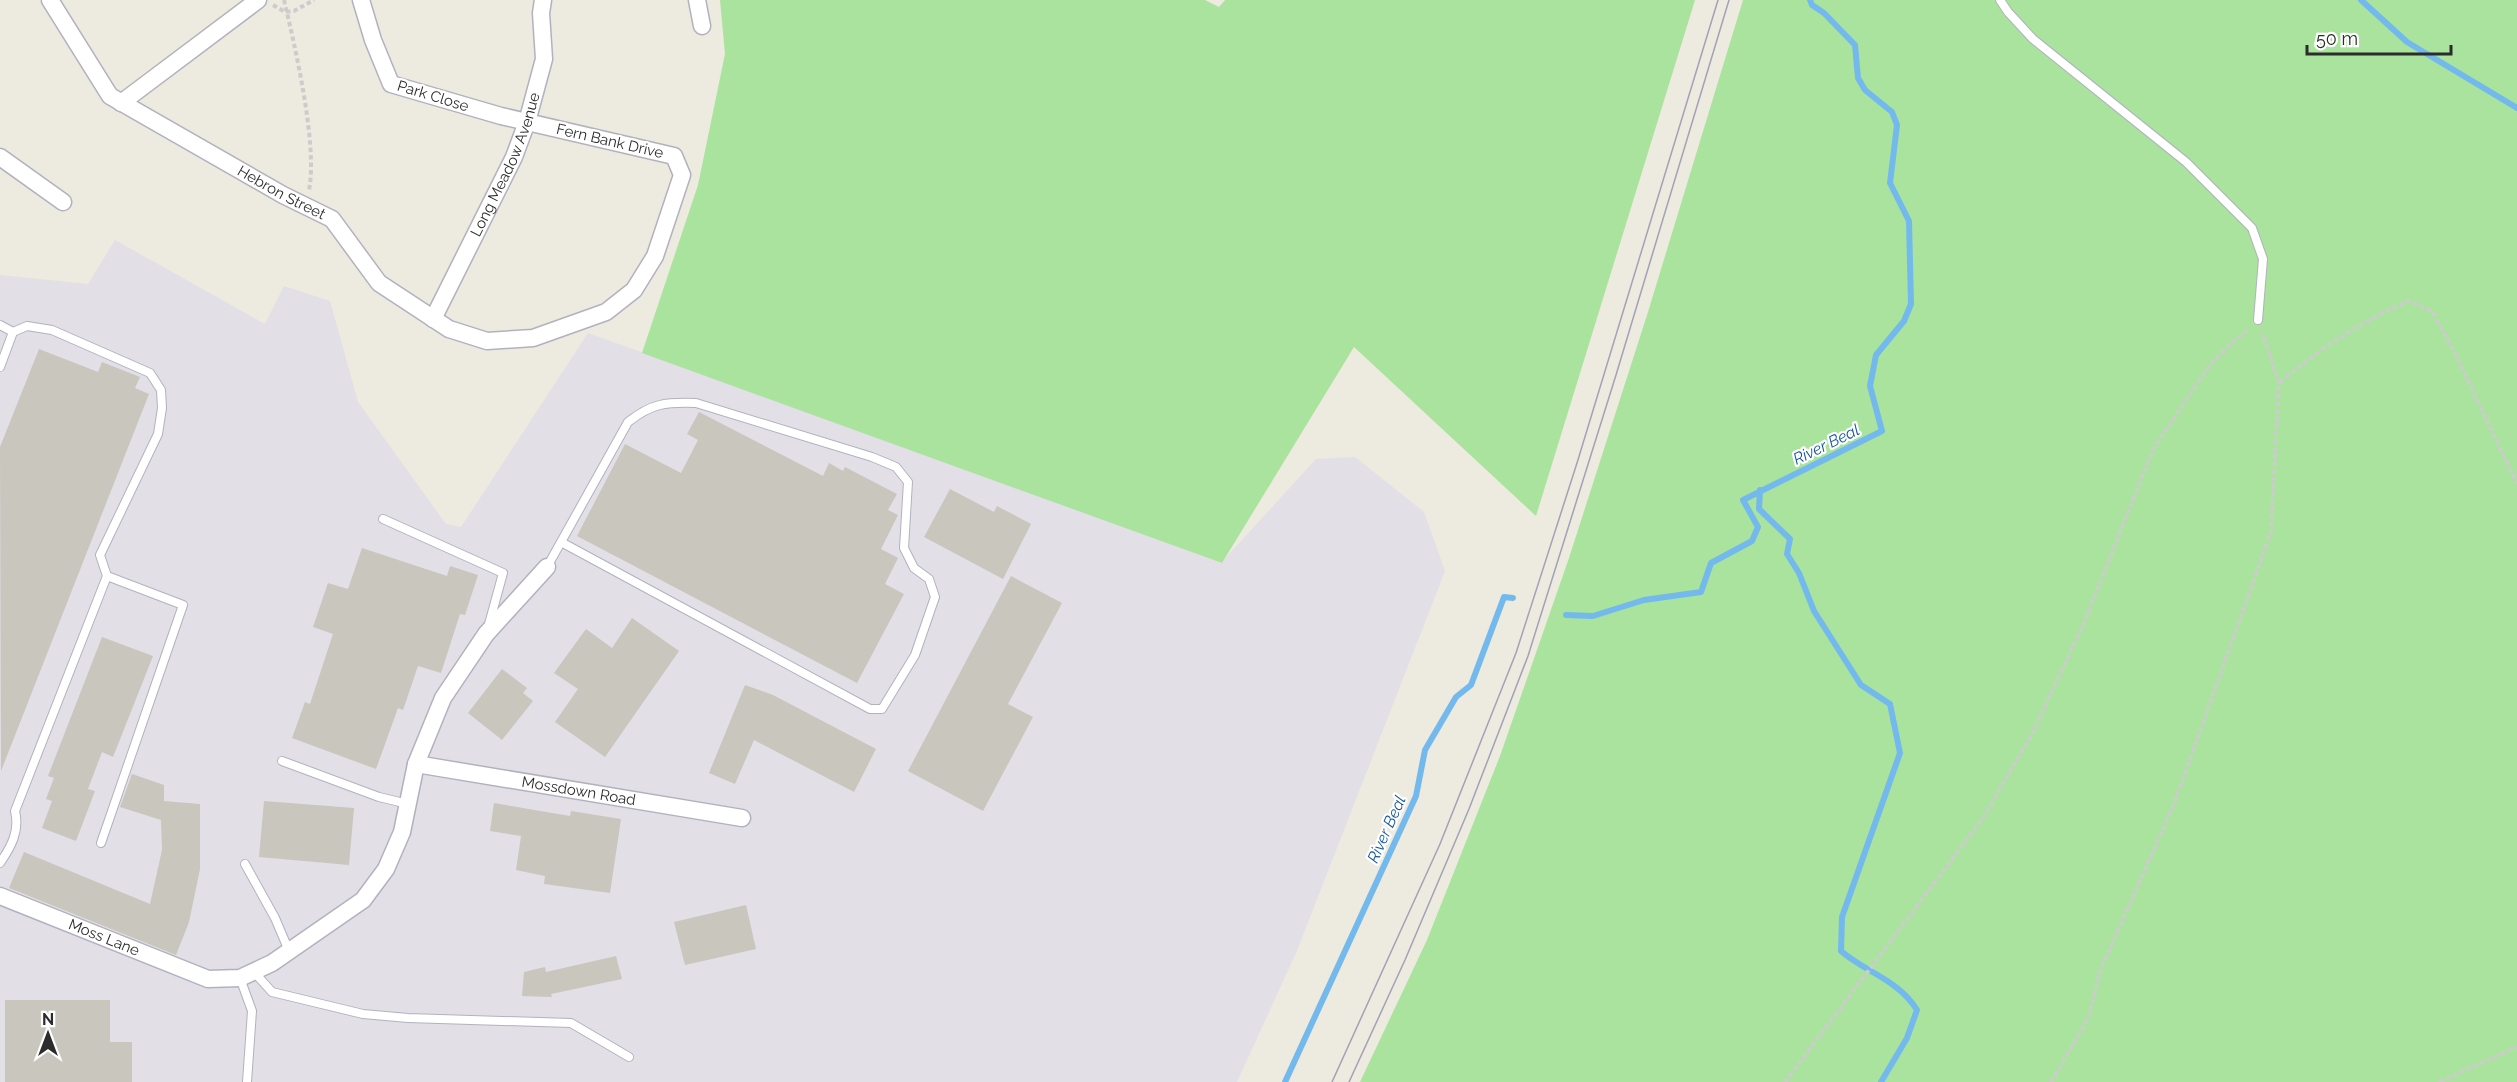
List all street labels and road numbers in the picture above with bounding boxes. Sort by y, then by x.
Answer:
street label: Park Close [395,77,471,115]
street label: Long Meadow Avenue [467,90,544,240]
street label: Fern Bank Drive [555,120,666,162]
street label: Hebron Street [234,162,328,223]
street label: Mossdown Road [520,773,637,809]
street label: Moss Lane [66,915,142,960]

